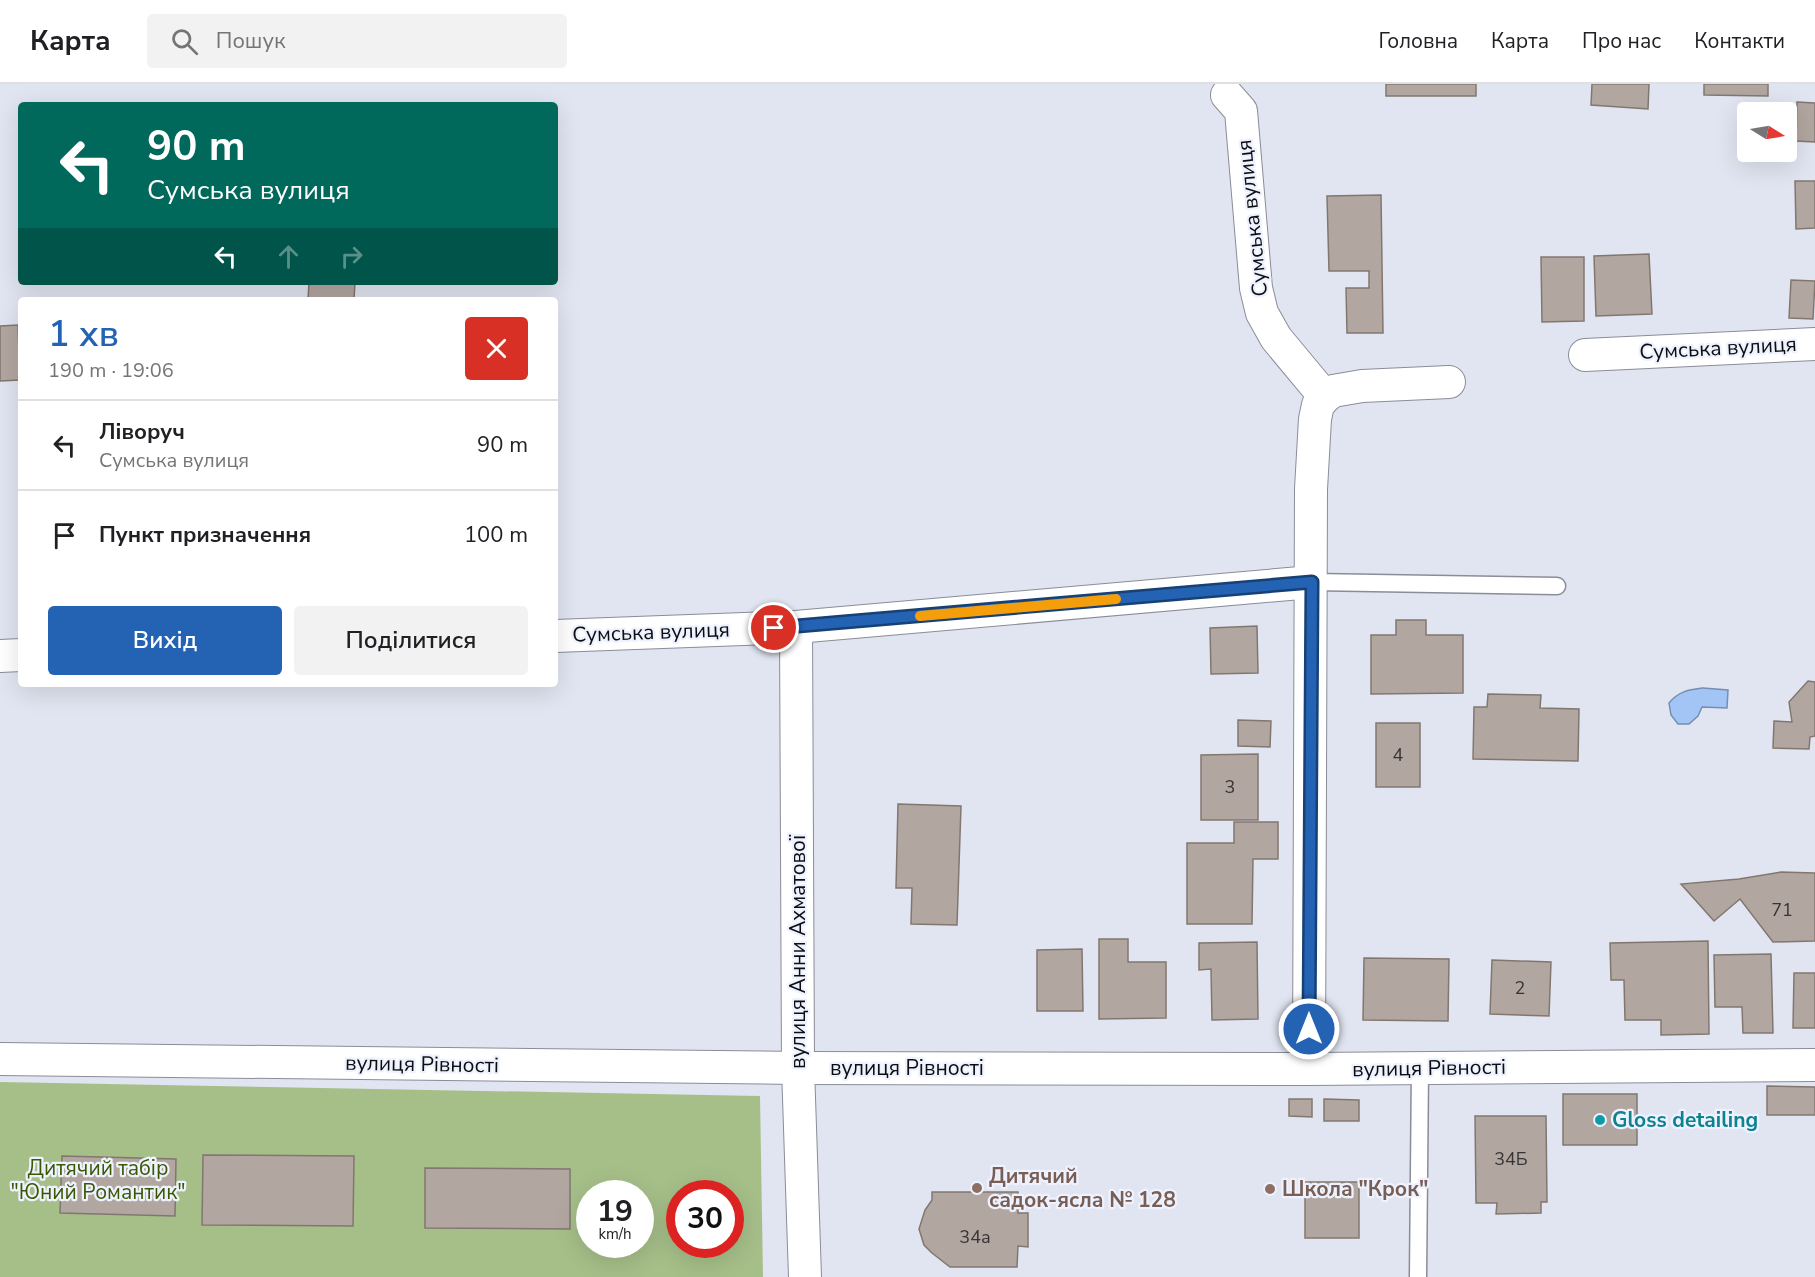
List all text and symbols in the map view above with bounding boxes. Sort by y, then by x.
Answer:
search box [147,14,567,68]
text: Карта [30,22,111,60]
icon: search [168,25,201,58]
text: Пошук [216,26,286,56]
text: Головна [1378,27,1458,55]
text: Карта [1491,27,1549,55]
text: Про нас [1582,27,1661,55]
text: Контакти [1694,27,1785,55]
north arrow [1737,102,1797,162]
map controls [1737,102,1797,162]
text: 90 m [147,118,246,175]
icon: left [48,126,126,204]
street label: Сумська вулиця [1230,138,1274,298]
text: Сумська вулиця [147,172,350,209]
icon: left [209,240,242,273]
icon: ahead [272,240,305,273]
icon: right [335,240,368,273]
text: 1 хв [48,310,119,359]
button: close [465,317,528,380]
street label: Сумська вулиця [1639,330,1797,366]
text: 190 m · 19:06 [48,357,174,384]
text: Ліворуч [99,417,185,447]
icon: left [48,429,81,462]
text: 90 m [477,430,528,460]
text: Сумська вулиця [99,447,249,474]
icon: arrive [48,519,81,552]
text: Пункт призначення [99,520,311,550]
text: 100 m [464,520,528,550]
pin [748,602,799,653]
button: Вихід [48,606,282,675]
button: Поділитися [294,606,528,675]
icon: arrive [757,611,790,644]
street label: Сумська вулиця [572,615,730,649]
house number: 4 [1393,743,1404,767]
house number: 3 [1225,775,1235,799]
street label: вулиця Анни Ахматової [784,834,812,1069]
house number: 71 [1771,898,1793,922]
house number: 2 [1515,976,1525,1000]
position arrow [1277,997,1341,1061]
street label: вулиця Рівності [345,1049,499,1079]
street label: вулиця Рівності [1352,1053,1506,1083]
street label: вулиця Рівності [830,1054,984,1082]
place label: Gloss detailing [1612,1106,1758,1134]
marker: Gloss detailing [1593,1113,1607,1127]
house number: 34Б [1494,1147,1528,1171]
park label: Дитячий табір "Юний Романтик" [11,1154,185,1206]
place label: Дитячий садок-ясла № 128 [989,1162,1176,1214]
place label: Школа "Крок" [1282,1175,1428,1203]
speed limit sign: 30 [666,1180,744,1258]
marker: Дитячий садок-ясла № 128 [970,1181,984,1195]
marker: Школа "Крок" [1263,1182,1277,1196]
text: 19 [597,1191,633,1232]
text: km/h [598,1224,632,1244]
house number: 34а [959,1225,991,1249]

